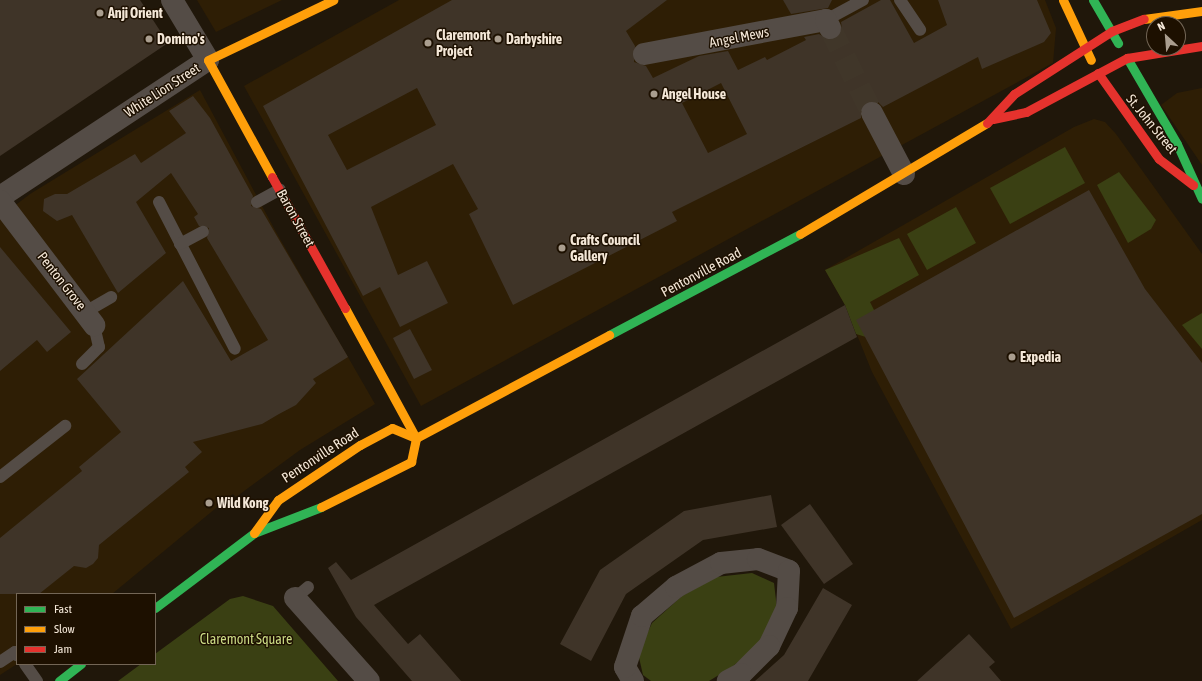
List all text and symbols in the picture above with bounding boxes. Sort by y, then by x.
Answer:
place label: Anji Orient [108,5,163,21]
marker: Anji Orient [95,8,105,18]
north arrow [1146,16,1186,56]
text: N [1156,19,1167,33]
street label: Angel Mews [708,23,770,51]
place label: Claremont Project [436,27,490,60]
place label: Domino's [157,31,205,47]
place label: Darbyshire [506,31,562,47]
marker: Domino's [144,34,154,44]
marker: Darbyshire [493,34,503,44]
marker: Claremont Project [423,38,433,48]
street label: White Lion Street [121,59,203,121]
place label: Angel House [662,86,726,102]
marker: Angel House [649,89,659,99]
street label: St. John Street [1123,91,1181,157]
street label: Baron Street [273,186,319,250]
place label: Crafts Council Gallery [570,232,640,264]
marker: Crafts Council Gallery [557,243,567,253]
street label: Pentonville Road [658,244,744,300]
street label: Penton Grove [34,249,90,313]
place label: Expedia [1020,349,1061,365]
marker: Expedia [1007,352,1017,362]
street label: Pentonville Road [278,424,362,486]
place label: Wild Kong [217,495,268,511]
marker: Wild Kong [204,498,214,508]
legend [16,593,156,665]
text: Fast [54,602,72,616]
text: Slow [54,622,75,636]
park label: Claremont Square [200,631,292,647]
text: Jam [54,642,72,656]

